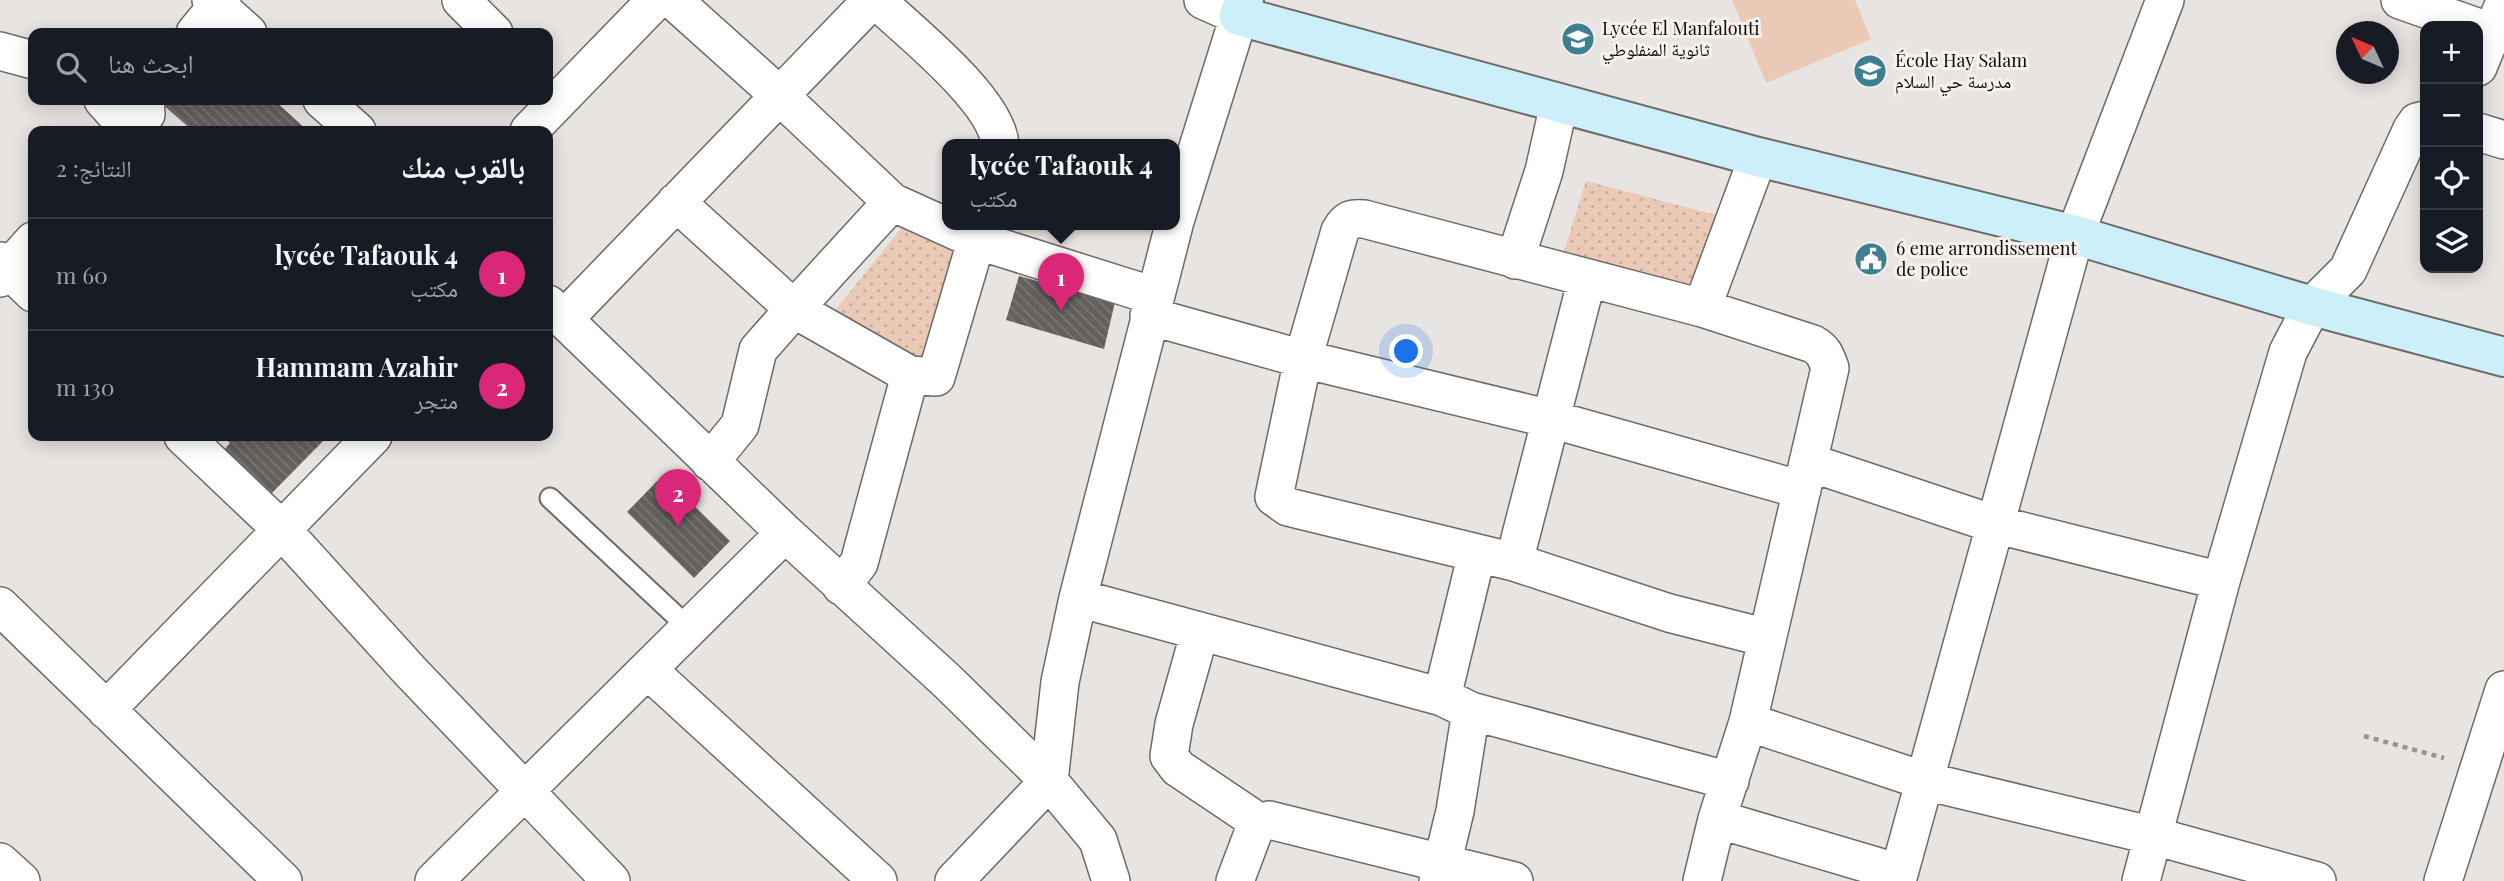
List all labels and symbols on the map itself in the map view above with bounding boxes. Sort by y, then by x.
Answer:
place label: Lycée El Manfalouti ثانوية المنفلوطي [1602,16,1760,65]
school or university icon: Lycée El Manfalouti ثانوية المنفلوطي [1559,20,1597,58]
north arrow [2336,21,2399,84]
place label: École Hay Salam مدرسة حي السلام [1895,48,2027,97]
school or university icon: École Hay Salam مدرسة حي السلام [1851,52,1889,90]
place label: 6 eme arrondissement de police [1896,236,2077,281]
public building icon: 6 eme arrondissement de police [1852,240,1890,278]
pin: 1 [1038,253,1084,311]
your location [1389,334,1423,368]
pin: 2 [655,469,701,527]

